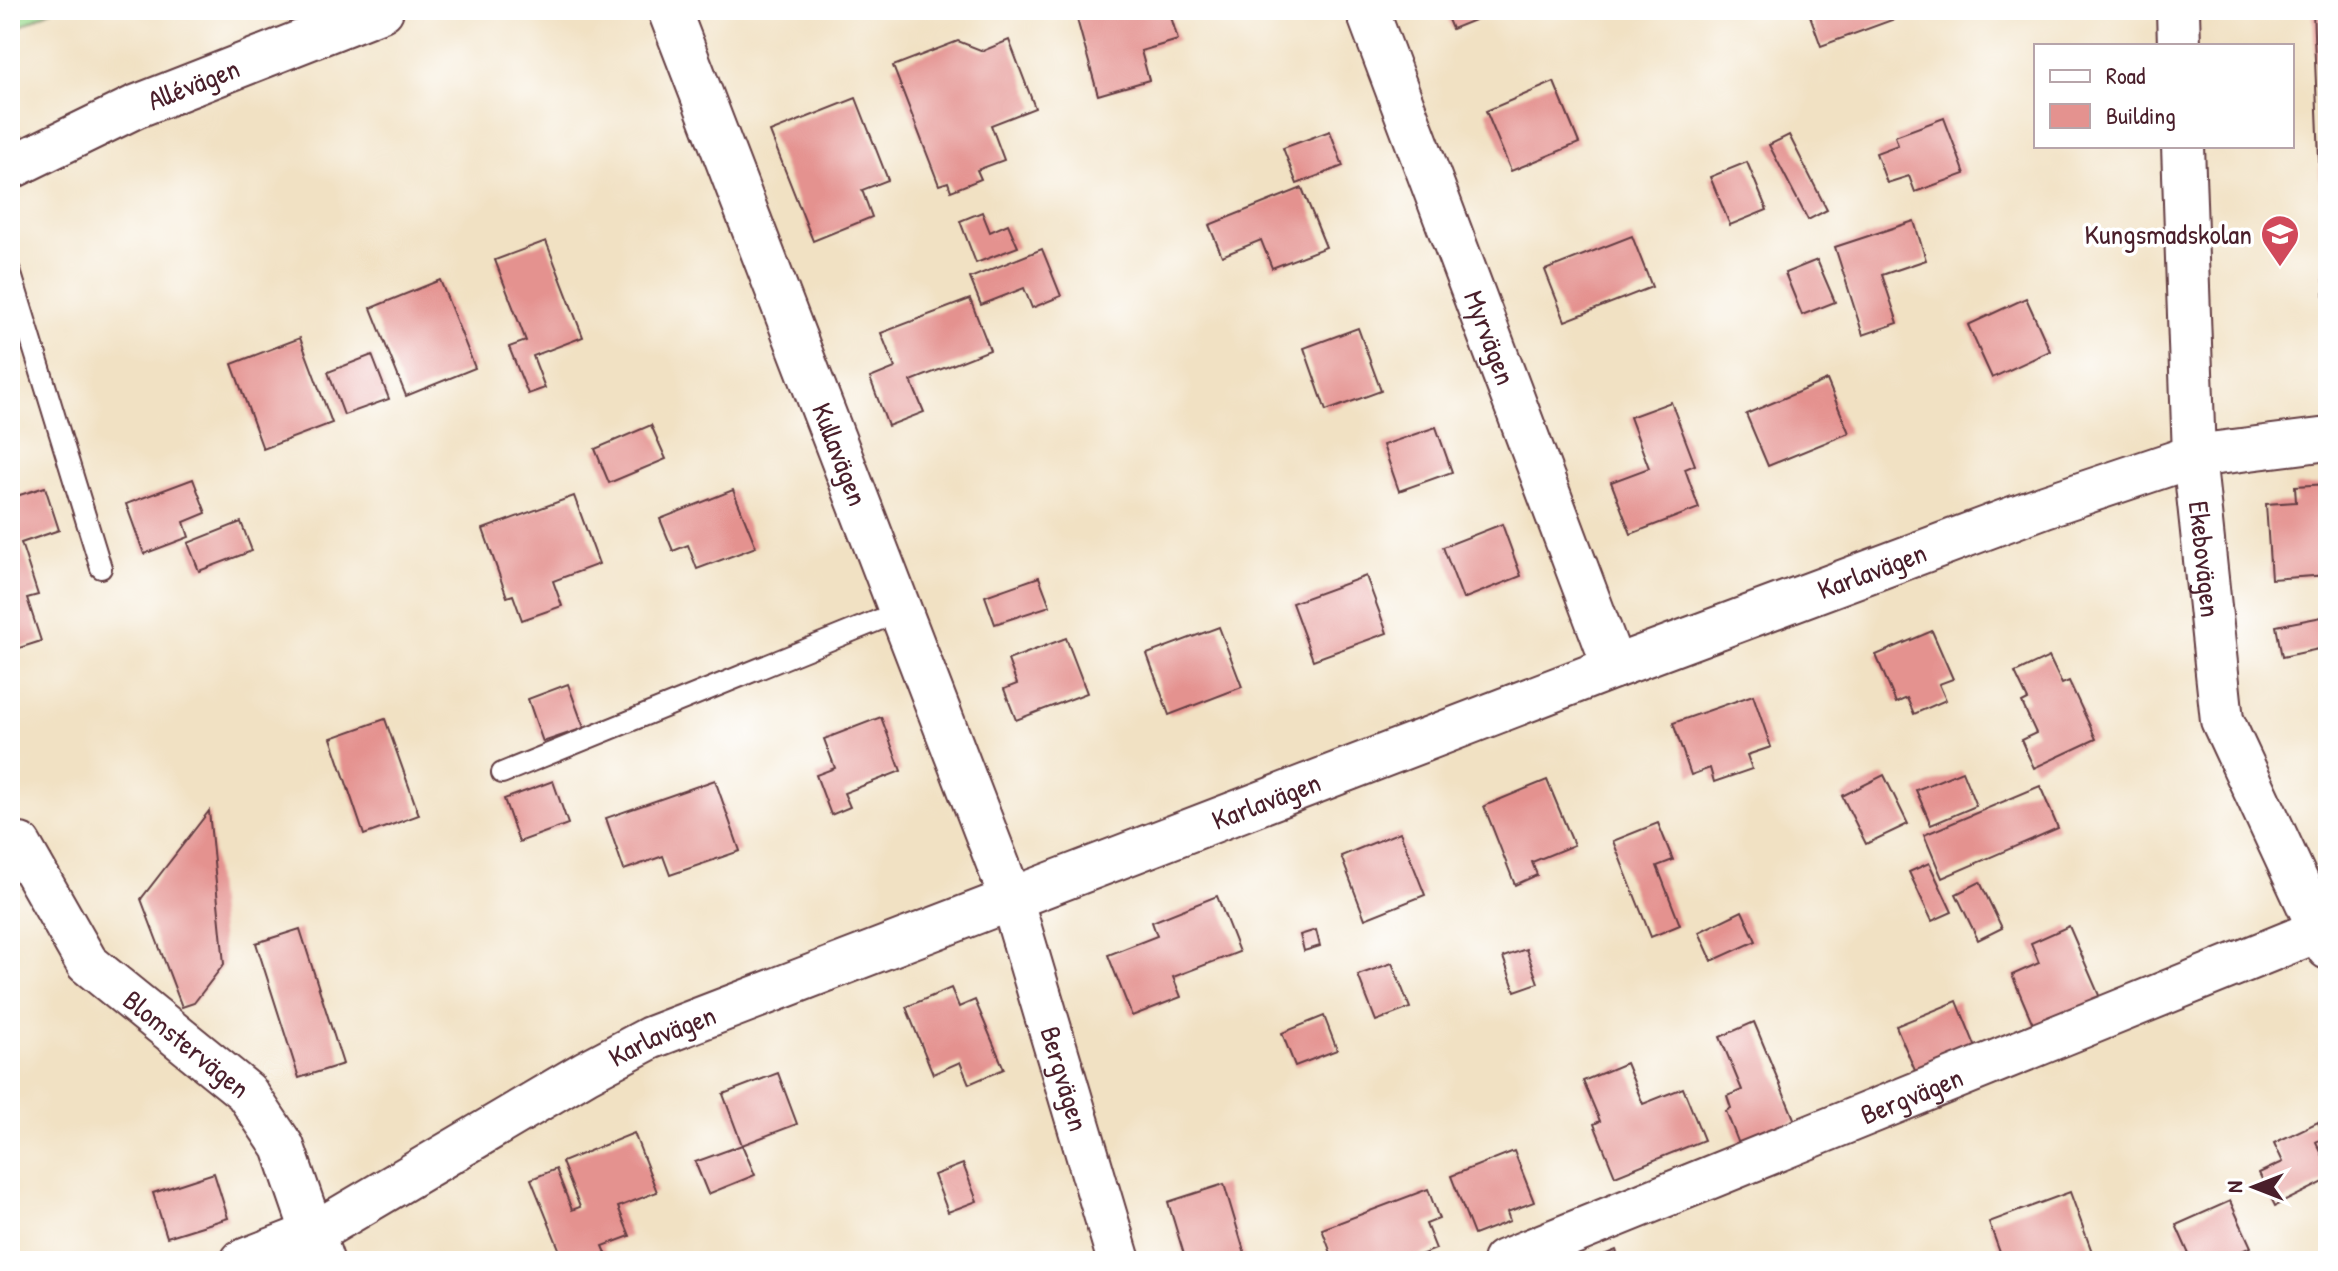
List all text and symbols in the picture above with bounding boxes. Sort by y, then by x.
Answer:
legend [2034,44,2294,148]
street label: Allévägen [142,49,245,119]
text: Road [2106,59,2145,91]
text: Building [2106,99,2176,131]
school or university icon: Kungsmadskolan [2259,213,2301,268]
place label: Kungsmadskolan [2085,215,2252,253]
street label: Myrvägen [1455,285,1525,390]
street label: Kullavägen [803,397,877,511]
street label: Ekebovägen [2180,499,2230,619]
street label: Karlavägen [1812,533,1932,608]
street label: Karlavägen [1206,763,1326,839]
street label: Blomstervägen [115,981,258,1107]
street label: Karlavägen [602,996,721,1076]
street label: Bergvägen [1031,1022,1098,1135]
street label: Bergvägen [1855,1058,1968,1133]
north arrow [2214,1147,2294,1227]
text: N [2219,1181,2249,1193]

